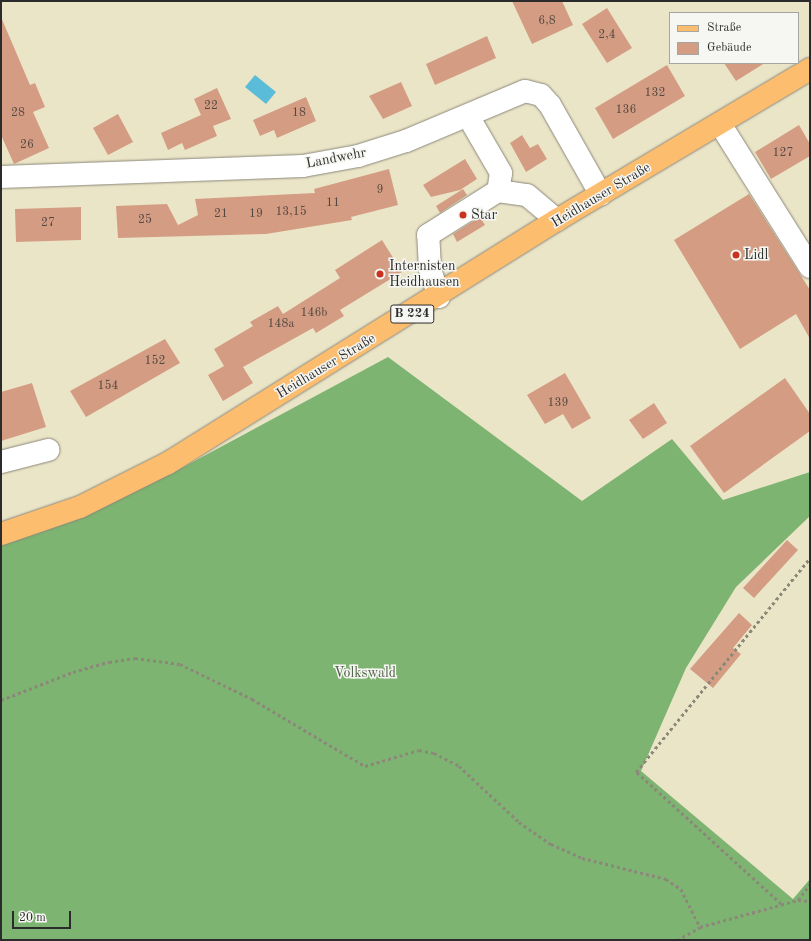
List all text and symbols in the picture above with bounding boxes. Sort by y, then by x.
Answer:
legend [669,12,799,64]
house number: 6,8 [538,15,556,29]
text: Straße [707,22,741,34]
house number: 2,4 [598,29,616,43]
text: Gebäude [707,42,751,54]
house number: 132 [645,87,665,101]
house number: 22 [204,100,218,114]
house number: 136 [616,104,636,118]
house number: 28 [11,107,25,121]
house number: 18 [292,107,306,121]
house number: 26 [20,139,34,153]
street label: Landwehr [304,144,368,172]
house number: 127 [773,147,793,161]
street label: Heidhauser Straße [548,159,654,231]
house number: 9 [377,184,383,198]
house number: 11 [326,197,340,211]
house number: 13,15 [275,206,307,220]
place label: Star [471,207,497,223]
house number: 21 [214,208,228,222]
house number: 19 [249,208,263,222]
marker: Star [458,210,468,220]
house number: 25 [138,214,152,228]
house number: 27 [41,217,55,231]
place label: Lidl [744,247,768,263]
marker: Lidl [731,250,741,260]
place label: Internisten Heidhausen [389,258,460,290]
marker: Internisten Heidhausen [374,268,386,280]
road number: B 224 [390,303,434,325]
house number: 146b [300,307,328,321]
house number: 148a [268,318,294,332]
street label: Heidhauser Straße [273,330,379,402]
house number: 152 [145,355,165,369]
house number: 154 [98,380,118,394]
house number: 139 [548,397,568,411]
park label: Volkswald [334,665,396,681]
scale bar [14,903,73,929]
text: 20 m [19,912,46,924]

